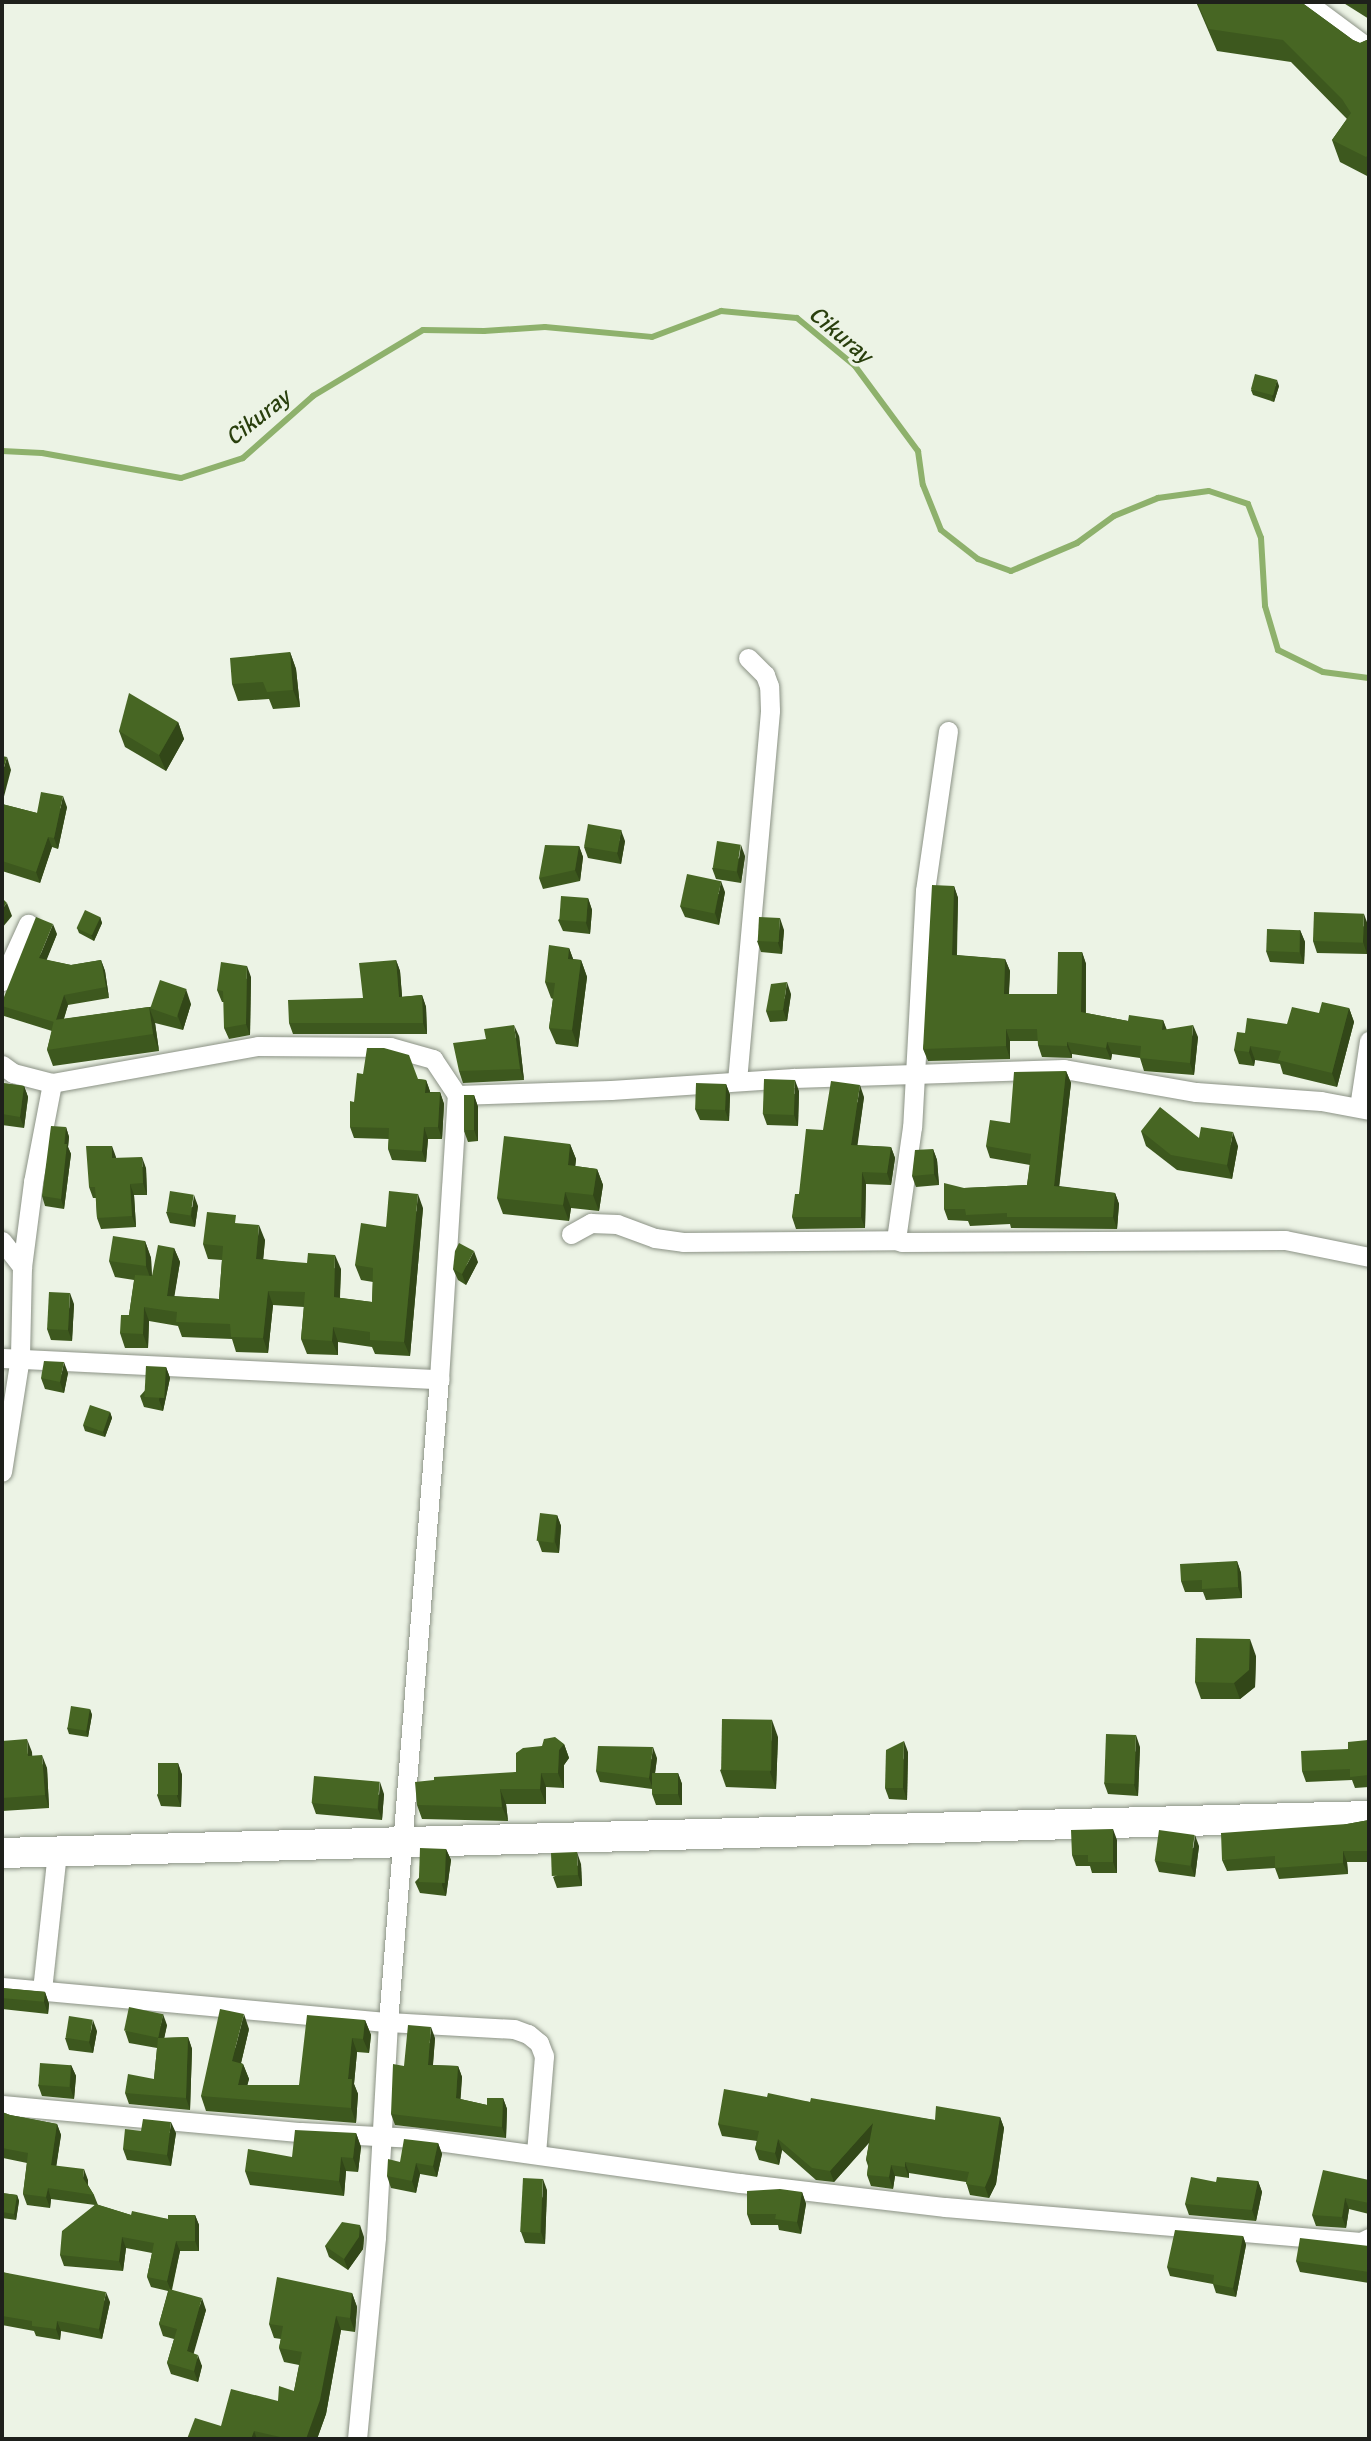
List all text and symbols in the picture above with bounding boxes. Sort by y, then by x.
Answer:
water label: Cikuray [803,301,877,369]
water label: Cikuray [220,384,296,452]

